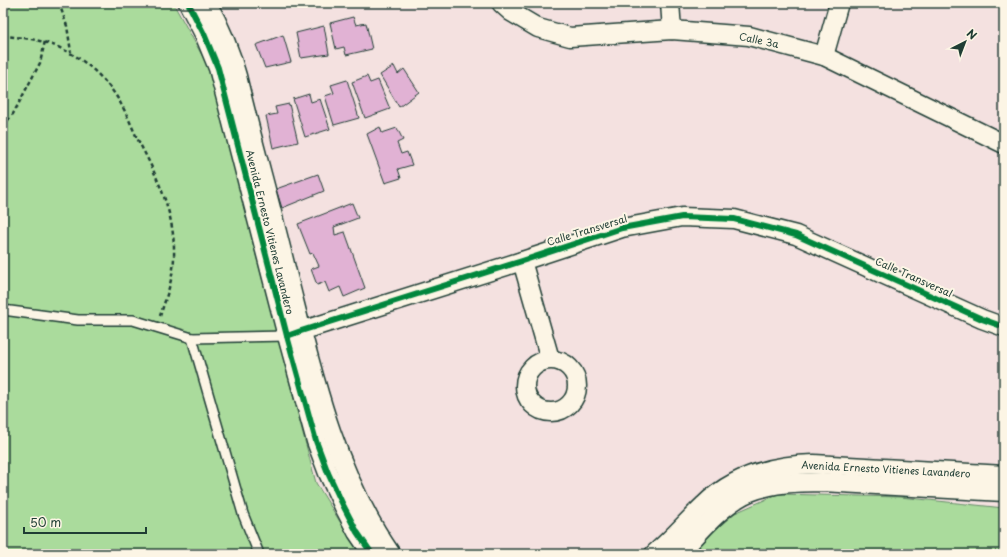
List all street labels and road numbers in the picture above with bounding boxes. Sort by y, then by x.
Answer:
street label: Calle 3a [738,28,781,51]
street label: Avenida Ernesto Vitienes Lavandero [243,148,298,316]
street label: Calle Transversal [545,210,629,249]
street label: Calle Transversal [873,253,955,300]
street label: Avenida Ernesto Vitienes Lavandero [801,457,971,480]

